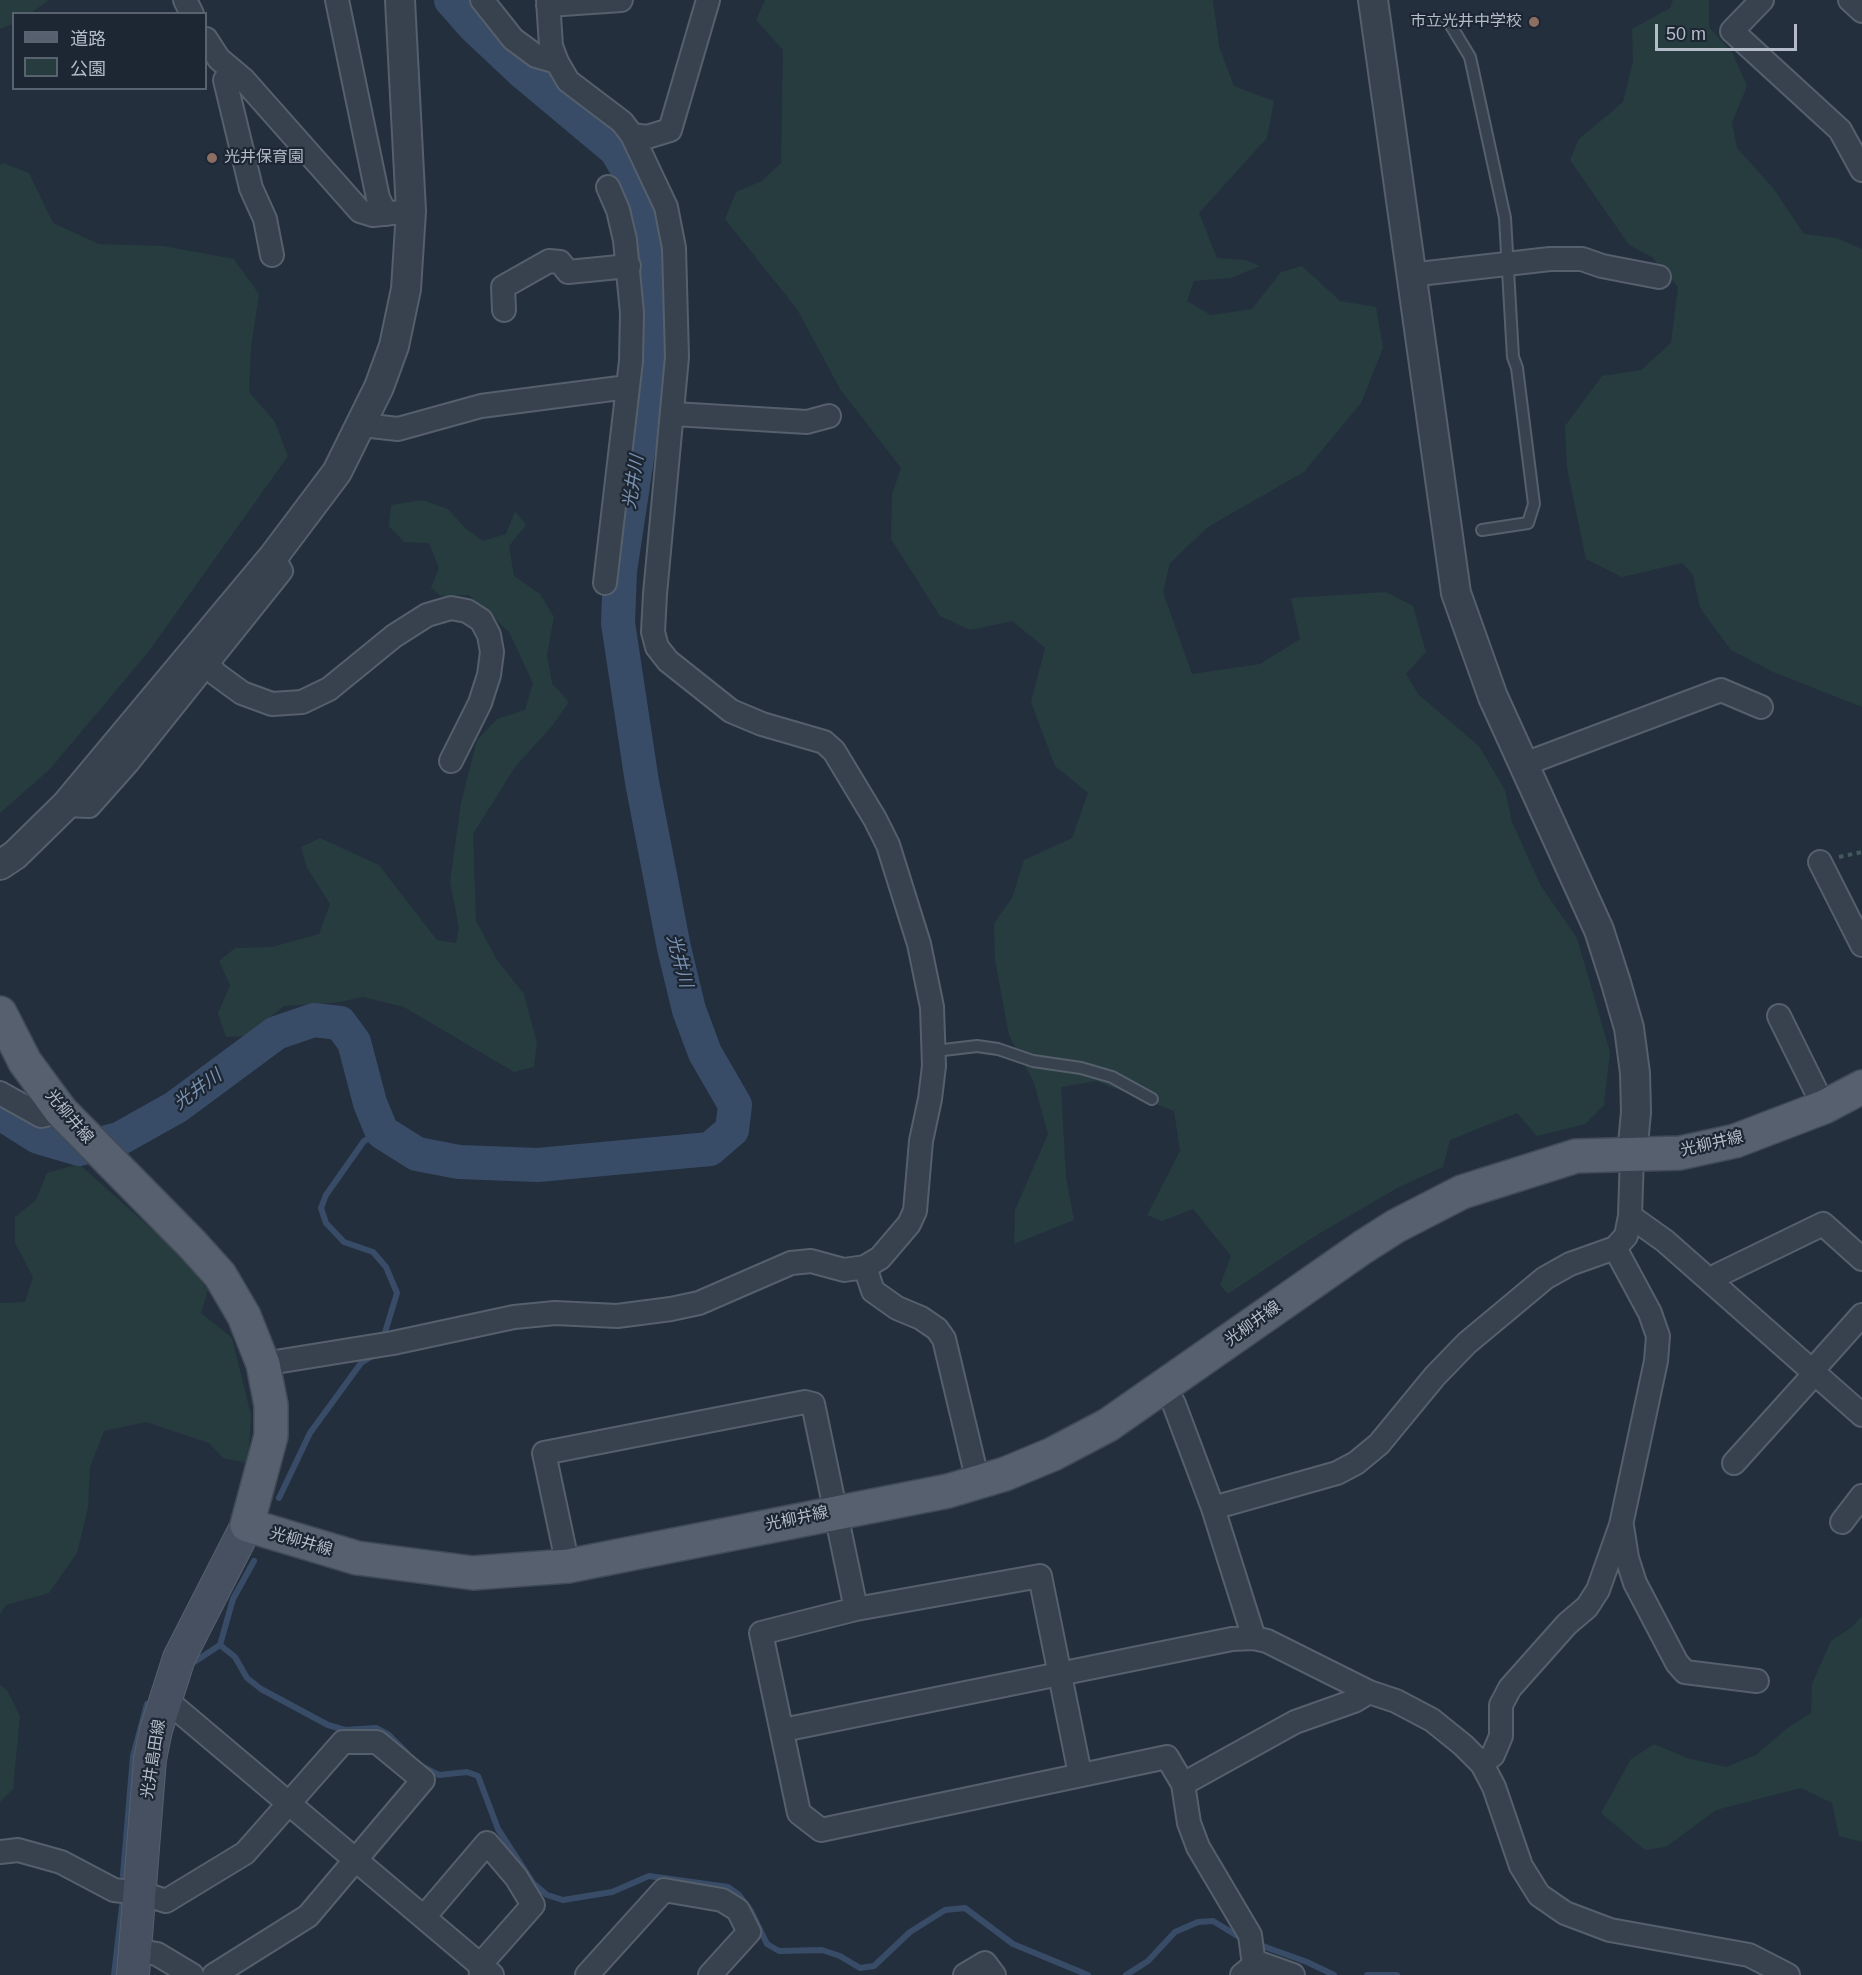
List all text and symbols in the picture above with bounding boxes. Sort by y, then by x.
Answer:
legend [12,12,207,90]
place label: 市立光井中学校 [1410,12,1522,32]
scale bar [1658,12,1800,50]
marker: 市立光井中学校 [1527,15,1541,29]
text: 50 m [1666,24,1706,44]
text: 道路 [70,29,106,49]
text: 公園 [70,59,106,79]
place label: 光井保育園 [224,148,304,168]
marker: 光井保育園 [205,151,219,165]
water label: 光井川 [619,454,649,510]
water label: 光井川 [662,932,696,990]
water label: 光井川 [170,1065,226,1115]
street label: 光柳井線 [41,1086,97,1148]
street label: 光柳井線 [1679,1127,1745,1161]
street label: 光柳井線 [1221,1297,1285,1351]
street label: 光柳井線 [764,1503,830,1535]
street label: 光柳井線 [268,1524,334,1560]
street label: 光井島田線 [138,1718,170,1800]

